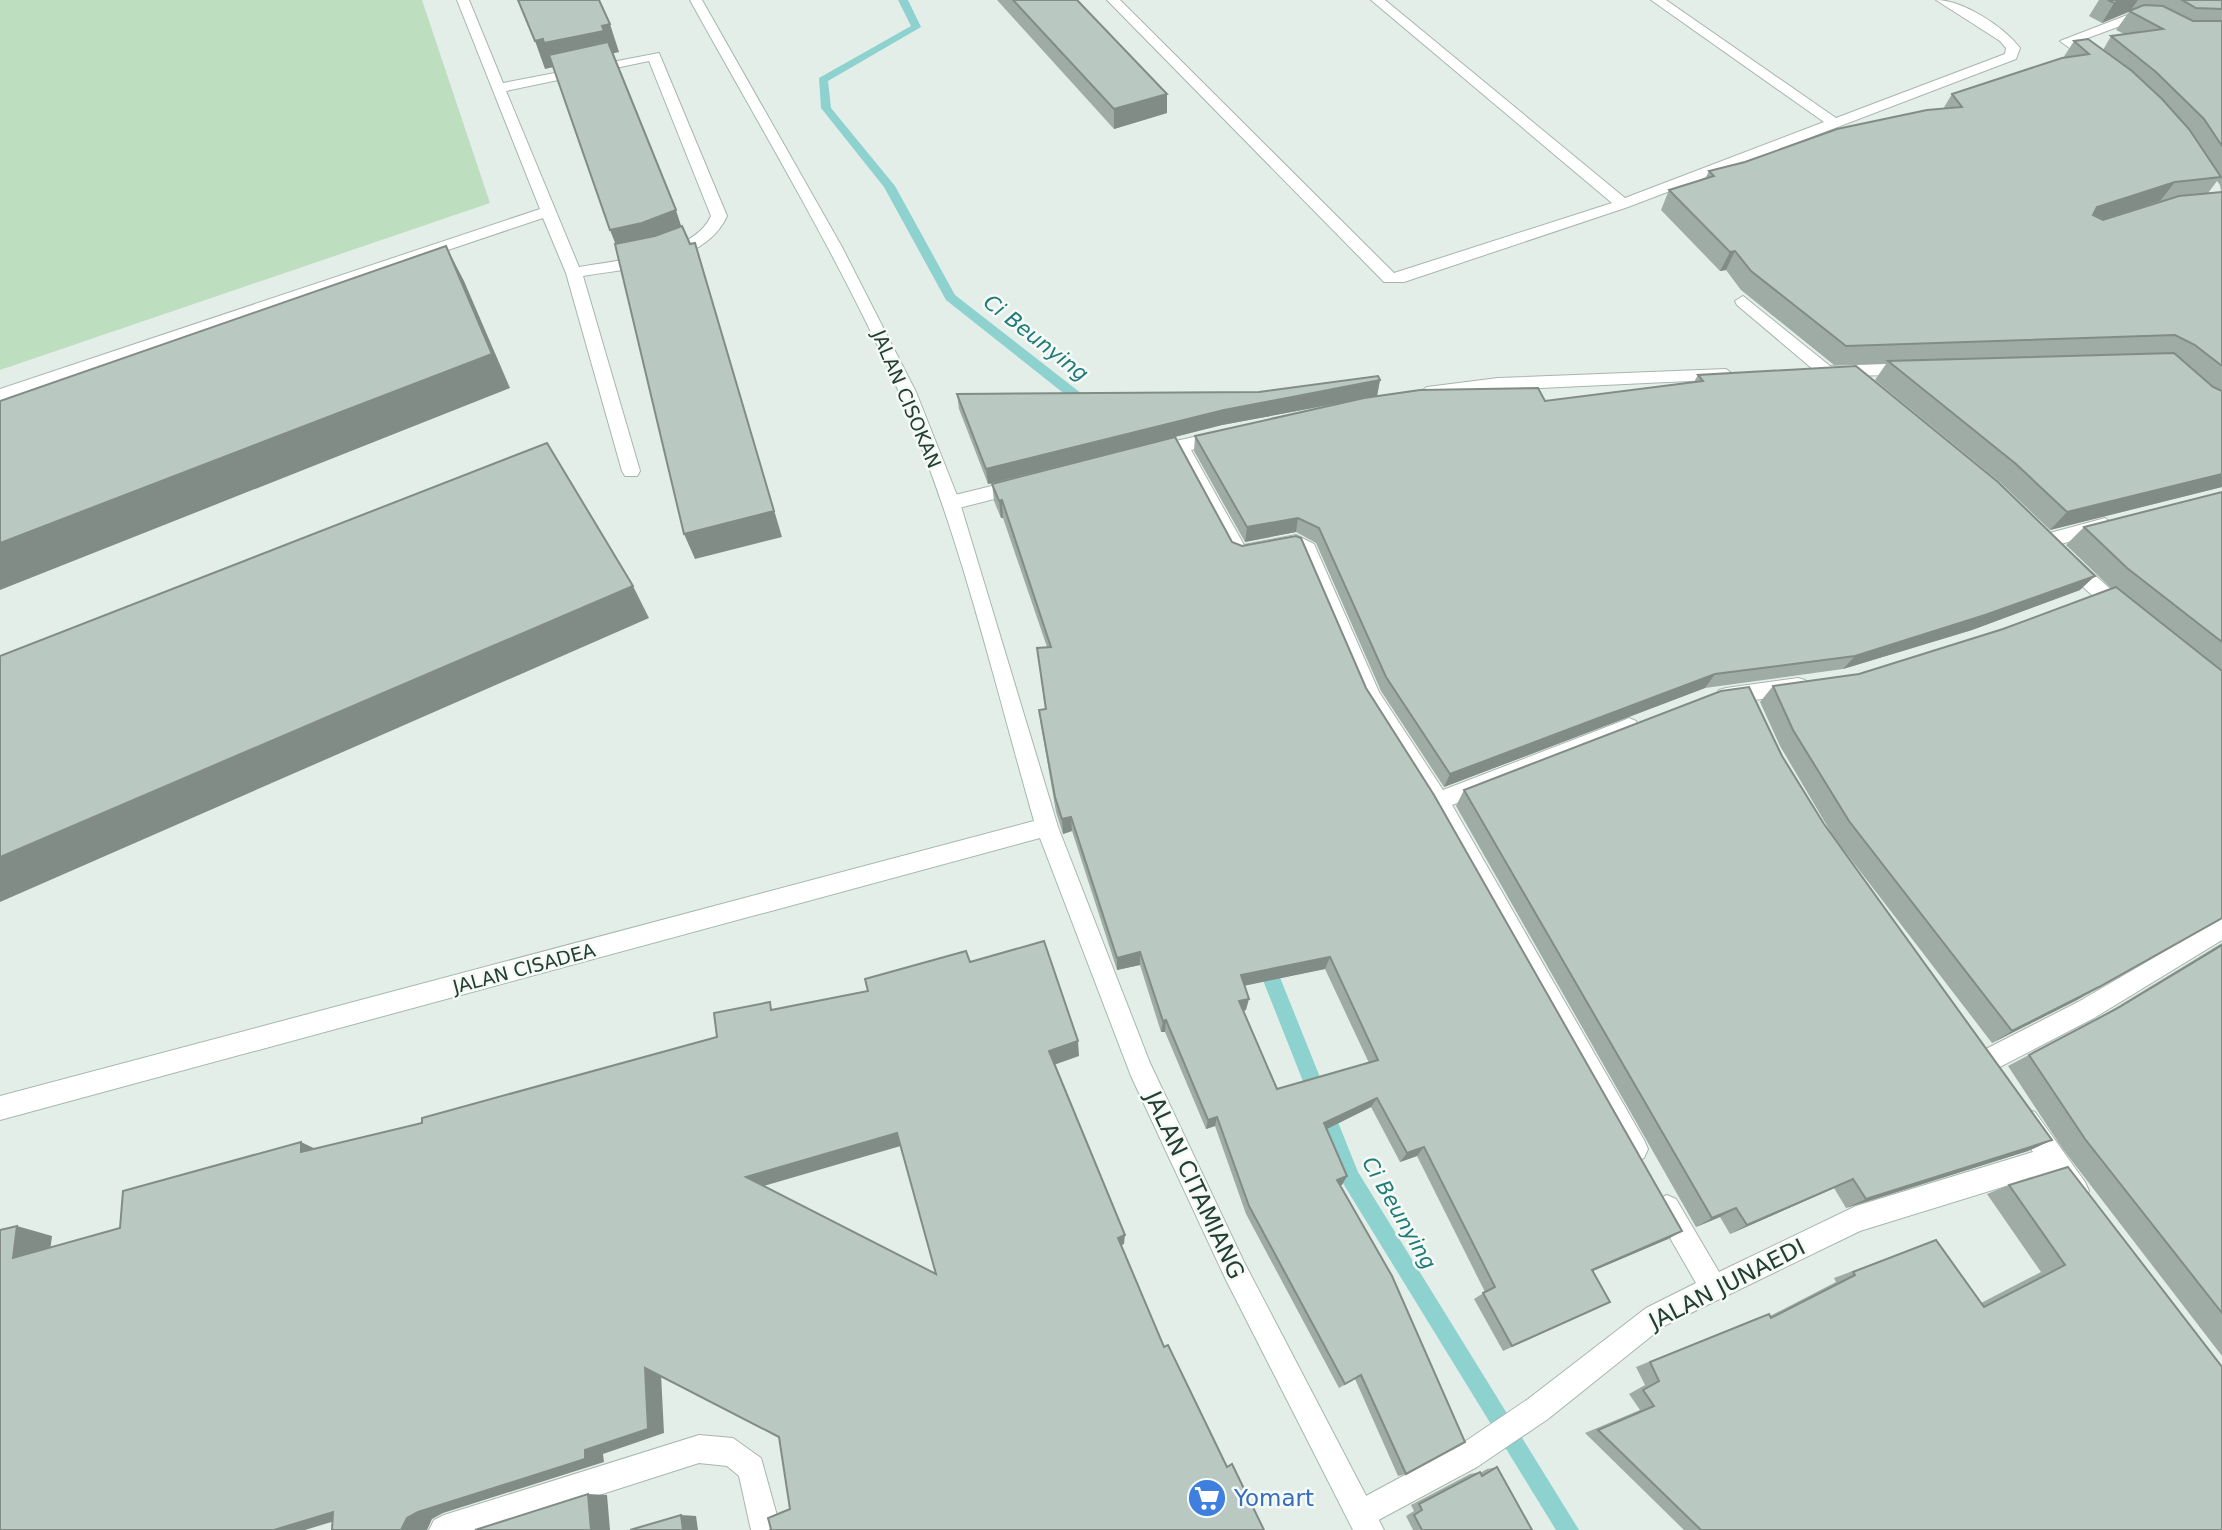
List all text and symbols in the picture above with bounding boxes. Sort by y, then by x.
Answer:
water label: Ci Beunying [979,290,1093,386]
street label: JALAN CISOKAN [868,326,946,471]
street label: JALAN CISADEA [449,938,598,998]
street label: JALAN CITAMIANG [1139,1085,1250,1283]
water label: Ci Beunying [1357,1152,1441,1274]
street label: JALAN JUNAEDI [1643,1234,1809,1335]
supermarket icon: Yomart [1186,1477,1228,1519]
place label: Yomart [1233,1485,1314,1511]

